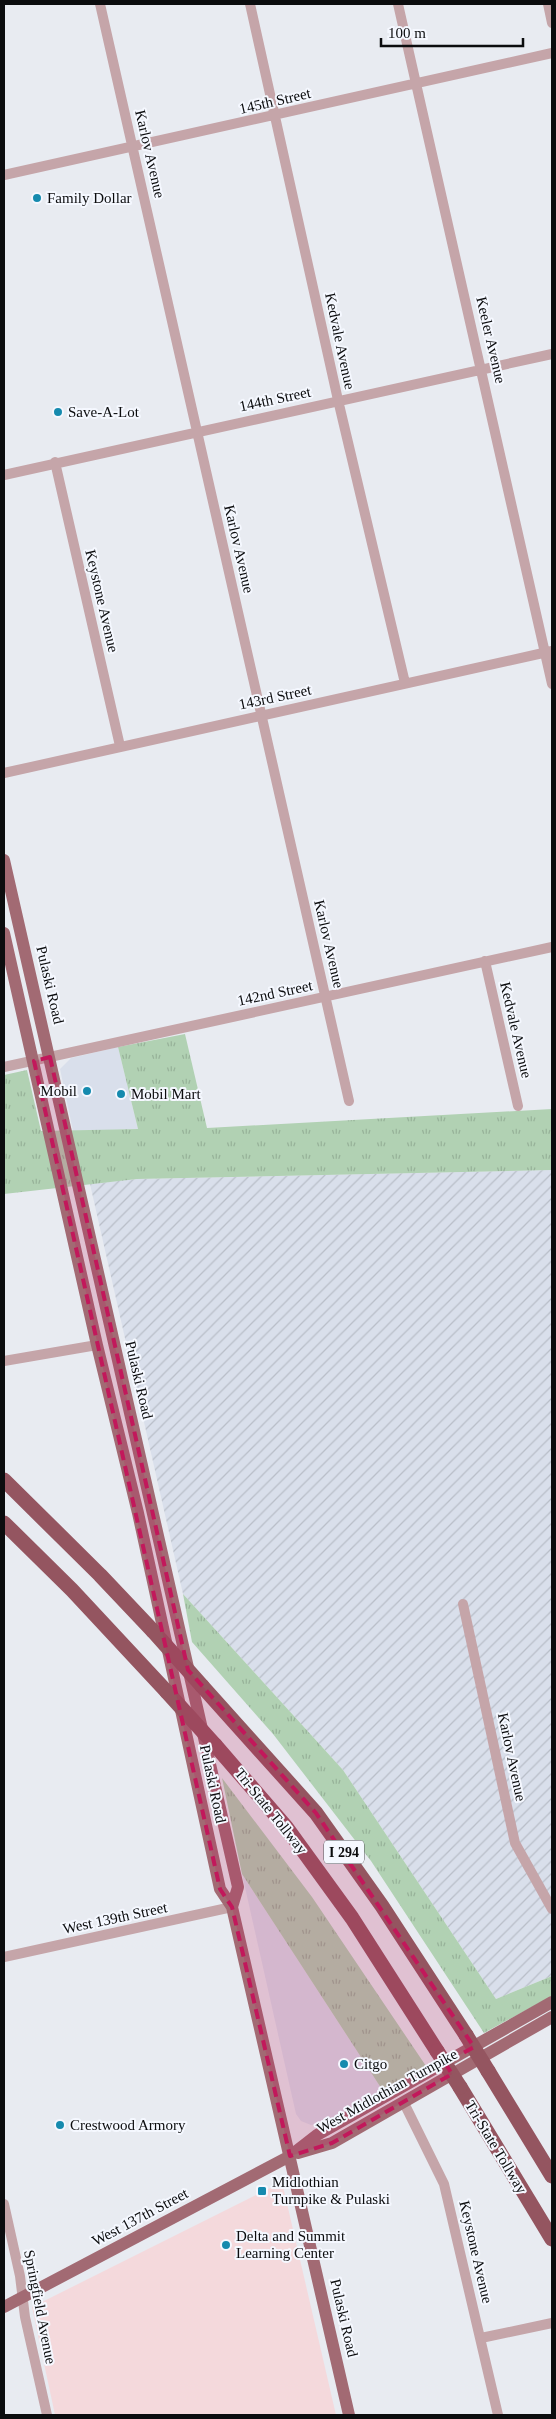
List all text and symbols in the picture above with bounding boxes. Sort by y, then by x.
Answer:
scale bar [381,15,524,47]
text: 100 m [388,25,426,41]
street label: 145th Street [238,85,313,117]
street label: Karlov Avenue [132,108,168,200]
place label: Family Dollar [47,190,132,206]
marker: Family Dollar [31,192,43,204]
street label: Kedvale Avenue [322,291,358,391]
street label: Keeler Avenue [473,295,509,385]
street label: 144th Street [238,383,313,414]
place label: Save-A-Lot [68,404,140,420]
marker: Save-A-Lot [52,406,64,418]
street label: Karlov Avenue [221,503,257,595]
street label: Keystone Avenue [82,548,122,654]
street label: 143rd Street [237,681,314,712]
street label: Karlov Avenue [311,898,347,990]
street label: Pulaski Road [33,944,67,1026]
street label: 142nd Street [236,977,315,1009]
street label: Kedvale Avenue [497,980,535,1080]
place label: Mobil [40,1083,77,1099]
marker: Mobil [81,1085,93,1097]
place label: Mobil Mart [131,1086,201,1102]
marker: Mobil Mart [115,1088,127,1100]
street label: Pulaski Road [122,1339,156,1421]
street label: Karlov Avenue [495,1711,529,1803]
street label: Pulaski Road [197,1743,229,1825]
street label: Tri-State Tollway [232,1765,311,1857]
road number: I 294 [324,1840,364,1864]
street label: West 139th Street [61,1899,169,1937]
street label: West Midlothian Turnpike [314,2046,460,2136]
place label: Citgo [354,2056,387,2072]
marker: Citgo [338,2058,350,2070]
street label: Tri-State Tollway [462,2098,530,2197]
place label: Crestwood Armory [70,2117,186,2133]
marker: Crestwood Armory [54,2119,66,2131]
place label: Midlothian Turnpike & Pulaski [272,2174,390,2207]
street label: West 137th Street [89,2185,191,2249]
marker: Midlothian Turnpike & Pulaski [256,2185,268,2197]
street label: Keystone Avenue [456,2199,496,2305]
place label: Delta and Summit Learning Center [236,2228,346,2261]
marker: Delta and Summit Learning Center [220,2239,232,2251]
street label: Springfield Avenue [21,2249,59,2366]
street label: Pulaski Road [327,2277,361,2359]

